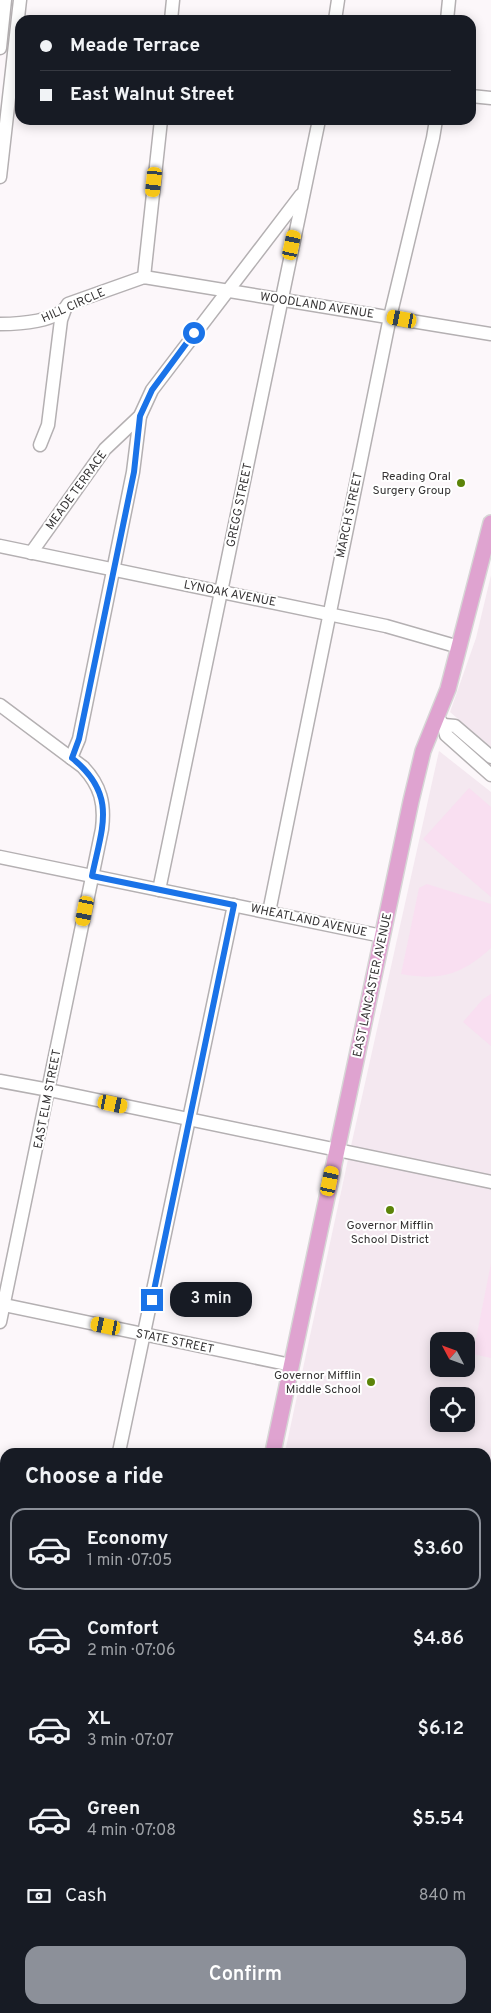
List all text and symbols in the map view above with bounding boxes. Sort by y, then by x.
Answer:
text: Meade Terrace [70,34,200,58]
text: East Walnut Street [70,83,234,107]
car [144,166,163,198]
car [281,229,302,261]
street label: HILL CIRCLE [39,285,108,327]
street label: WOODLAND AVENUE [259,289,375,323]
car [385,309,418,329]
route start [183,322,205,344]
street label: MEADE TERRACE [43,448,111,534]
street label: GREGG STREET [223,462,257,549]
place label: Reading Oral Surgery Group [372,469,451,499]
street label: MARCH STREET [333,471,367,560]
marker: Reading Oral Surgery Group [455,477,467,489]
street label: LYNOAK AVENUE [182,577,277,611]
car [74,895,95,927]
street label: WHEATLAND AVENUE [249,901,369,941]
street label: EAST LANCASTER AVENUE [350,912,396,1059]
street label: EAST ELM STREET [31,1048,65,1150]
car [96,1094,129,1114]
car [319,1165,340,1197]
marker: Governor Mifflin School District [384,1204,396,1216]
place label: Governor Mifflin School District [347,1218,433,1248]
callout: 3 min [170,1282,252,1318]
route end [141,1289,163,1311]
text: 3 min [190,1289,232,1309]
car [89,1316,122,1336]
street label: STATE STREET [134,1326,215,1358]
north arrow [430,1332,475,1378]
map controls [430,1332,475,1432]
place label: Governor Mifflin Middle School [274,1368,361,1398]
marker: Governor Mifflin Middle School [365,1376,377,1388]
button: locate [430,1387,475,1432]
text: Choose a ride [25,1464,163,1491]
icon: car [27,1527,72,1572]
text: Economy [87,1527,168,1551]
text: $3.60 [413,1537,464,1561]
text: 1 min · 07:05 [87,1551,172,1571]
icon: car [27,1617,72,1662]
text: Comfort [87,1617,159,1641]
text: $4.86 [413,1627,464,1651]
text: 2 min · 07:06 [87,1641,176,1661]
icon: car [27,1707,72,1752]
text: XL [87,1707,110,1731]
text: $6.12 [418,1717,464,1741]
text: 3 min · 07:07 [87,1731,174,1751]
icon: car [27,1797,72,1842]
text: Green [87,1797,140,1821]
text: $5.54 [412,1807,464,1831]
text: 4 min · 07:08 [87,1821,176,1841]
icon: cash [25,1882,53,1910]
text: Cash [65,1884,107,1908]
text: 840 m [419,1886,466,1906]
button: Confirm [25,1946,466,2004]

